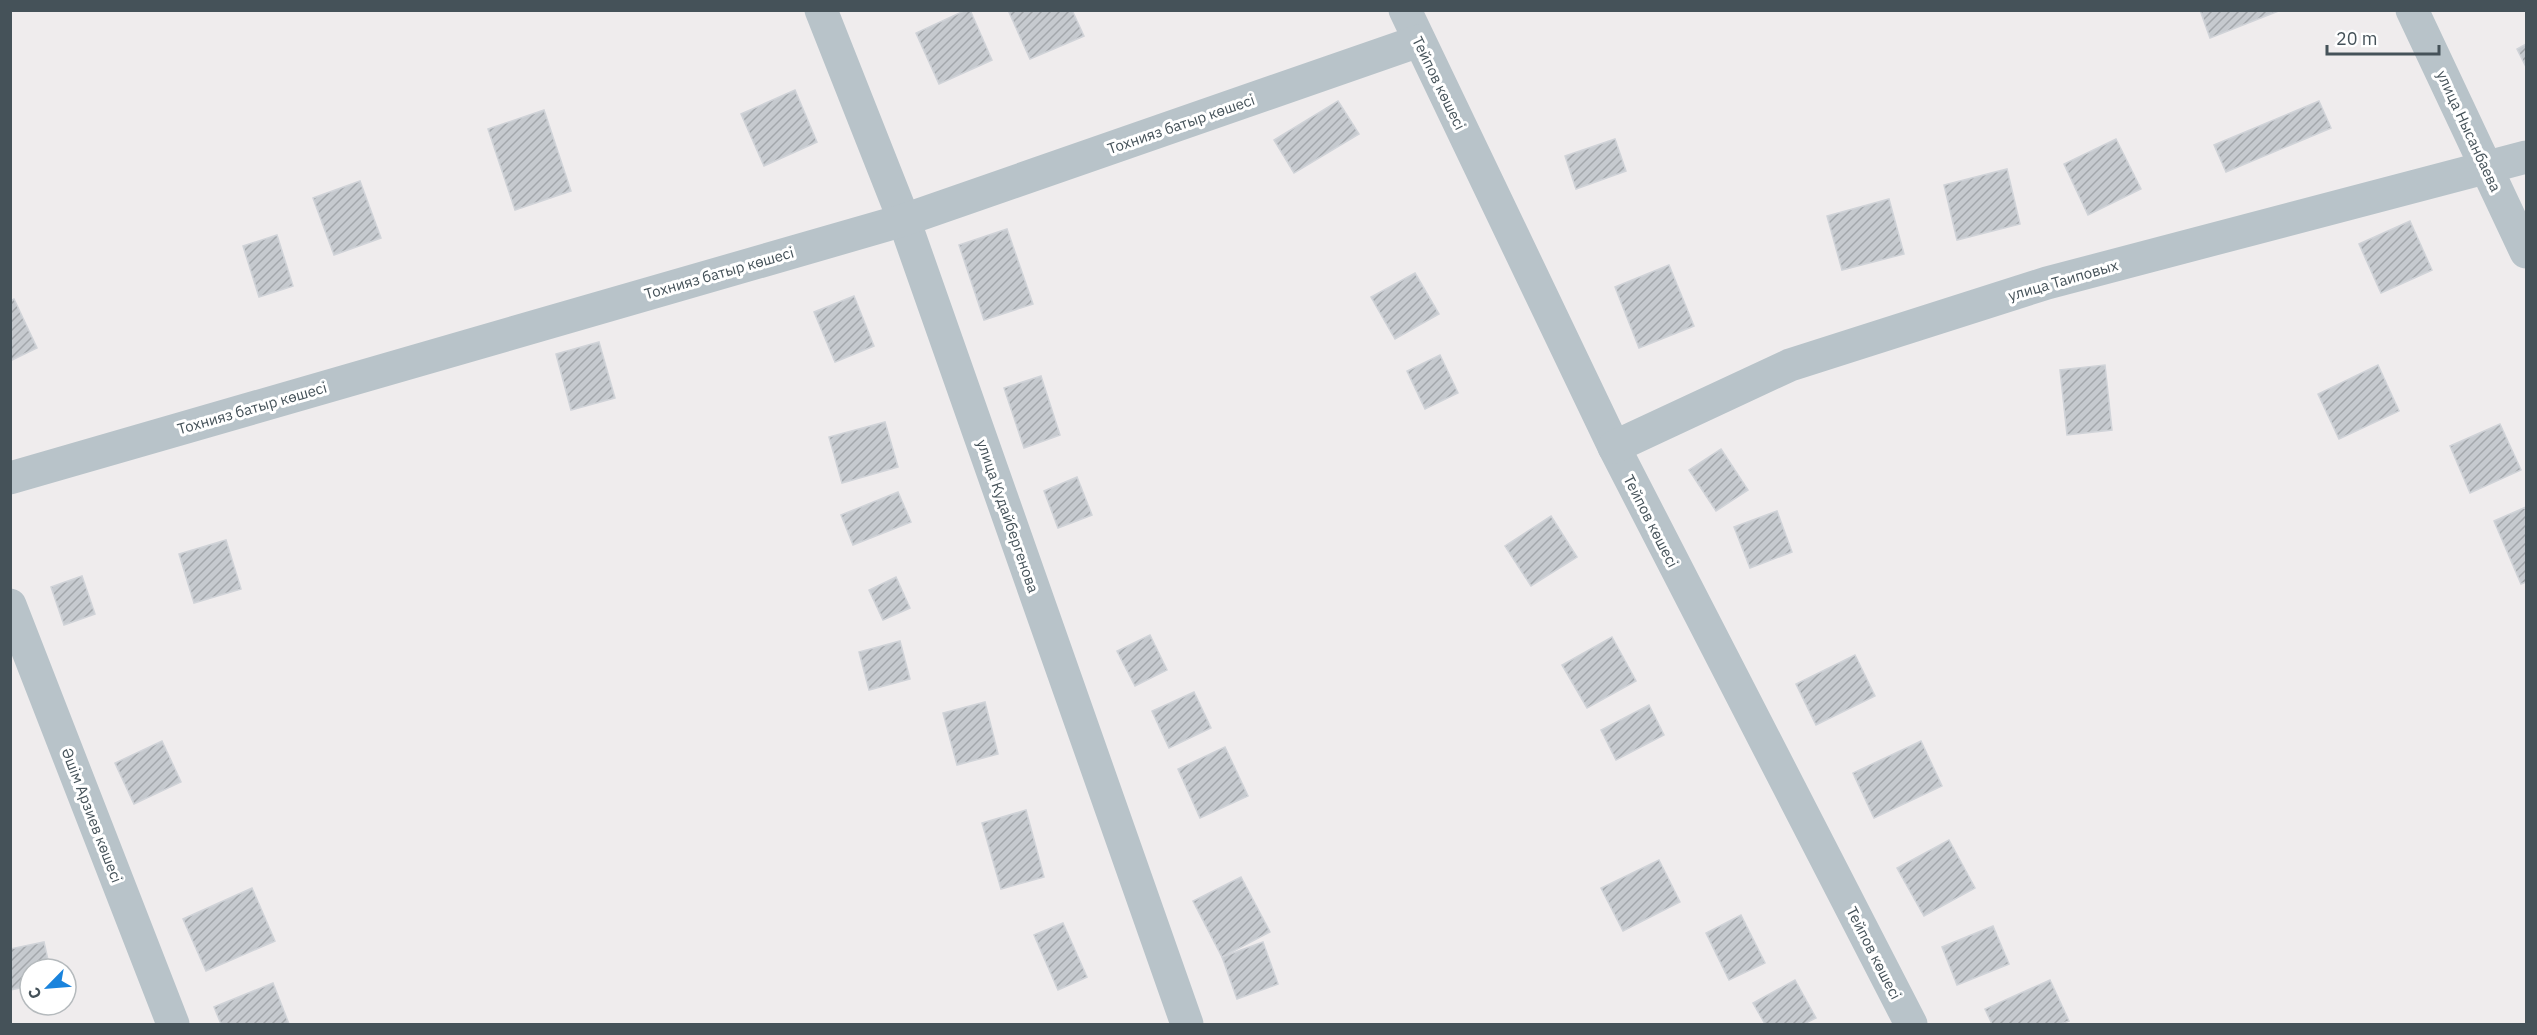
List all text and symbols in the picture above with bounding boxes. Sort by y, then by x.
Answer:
scale bar [2327,18,2440,56]
text: 20 m [2336,27,2378,50]
street label: Тейпов көшесі [1408,33,1470,133]
street label: улица Нысанбаева [2433,67,2505,195]
street label: Тохнияз батыр көшесі [1105,90,1257,158]
street label: Тохнияз батыр көшесі [642,243,796,303]
street label: улица Таиповых [2006,255,2120,305]
street label: Тохнияз батыр көшесі [175,378,329,438]
street label: улица Кудайбергенова [973,437,1043,595]
street label: Тейпов көшесі [1619,471,1683,571]
street label: Әшім Арзиев көшесі [58,745,126,885]
street label: Тейпов көшесі [1842,903,1906,1003]
north arrow [18,957,78,1017]
text: С [23,984,46,1002]

